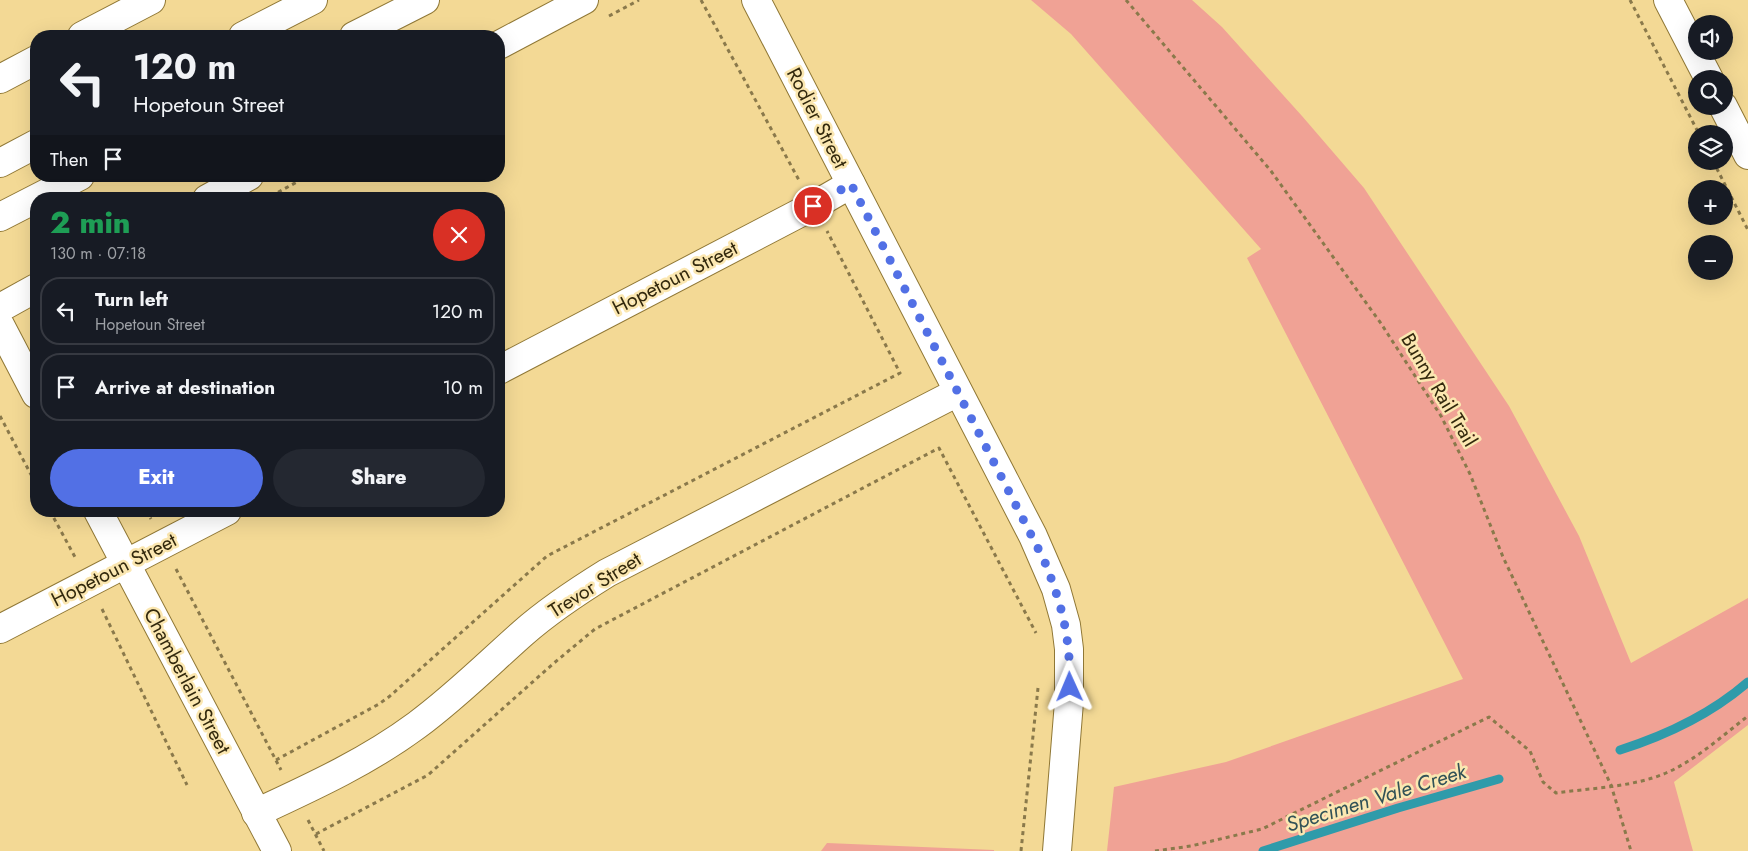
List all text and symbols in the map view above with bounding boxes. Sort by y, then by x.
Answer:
map controls [1688,15,1733,280]
button: sound [1688,15,1733,60]
text: 120 m [133,42,236,92]
icon: left [50,50,115,115]
street label: Rodier Street [779,63,855,174]
button: search [1688,70,1733,115]
text: Hopetoun Street [133,88,284,120]
button: layers [1688,125,1733,170]
icon: arrive [99,145,127,173]
text: Then [50,146,89,173]
button: + [1688,180,1733,225]
pin [792,185,834,227]
icon: arrive [799,192,827,220]
text: 2 min [50,201,131,244]
button: close [433,209,485,261]
street label: Hopetoun Street [607,234,743,322]
button: − [1688,235,1733,280]
text: 130 m · 07:18 [50,242,146,265]
text: Turn left [95,286,168,313]
icon: left [52,297,80,325]
text: 120 m [432,298,483,325]
text: Hopetoun Street [95,313,205,336]
street label: Bunny Rail Trail [1394,328,1484,452]
icon: arrive [52,373,80,401]
text: Arrive at destination [95,374,275,401]
text: 10 m [443,374,483,401]
button: Exit [50,449,263,507]
button: Share [273,449,485,507]
street label: Hopetoun Street [46,526,182,614]
street label: Trevor Street [543,545,647,625]
street label: Chamberlain Street [136,603,238,759]
position arrow [1043,660,1095,712]
water label: Specimen Vale Creek [1282,756,1471,840]

